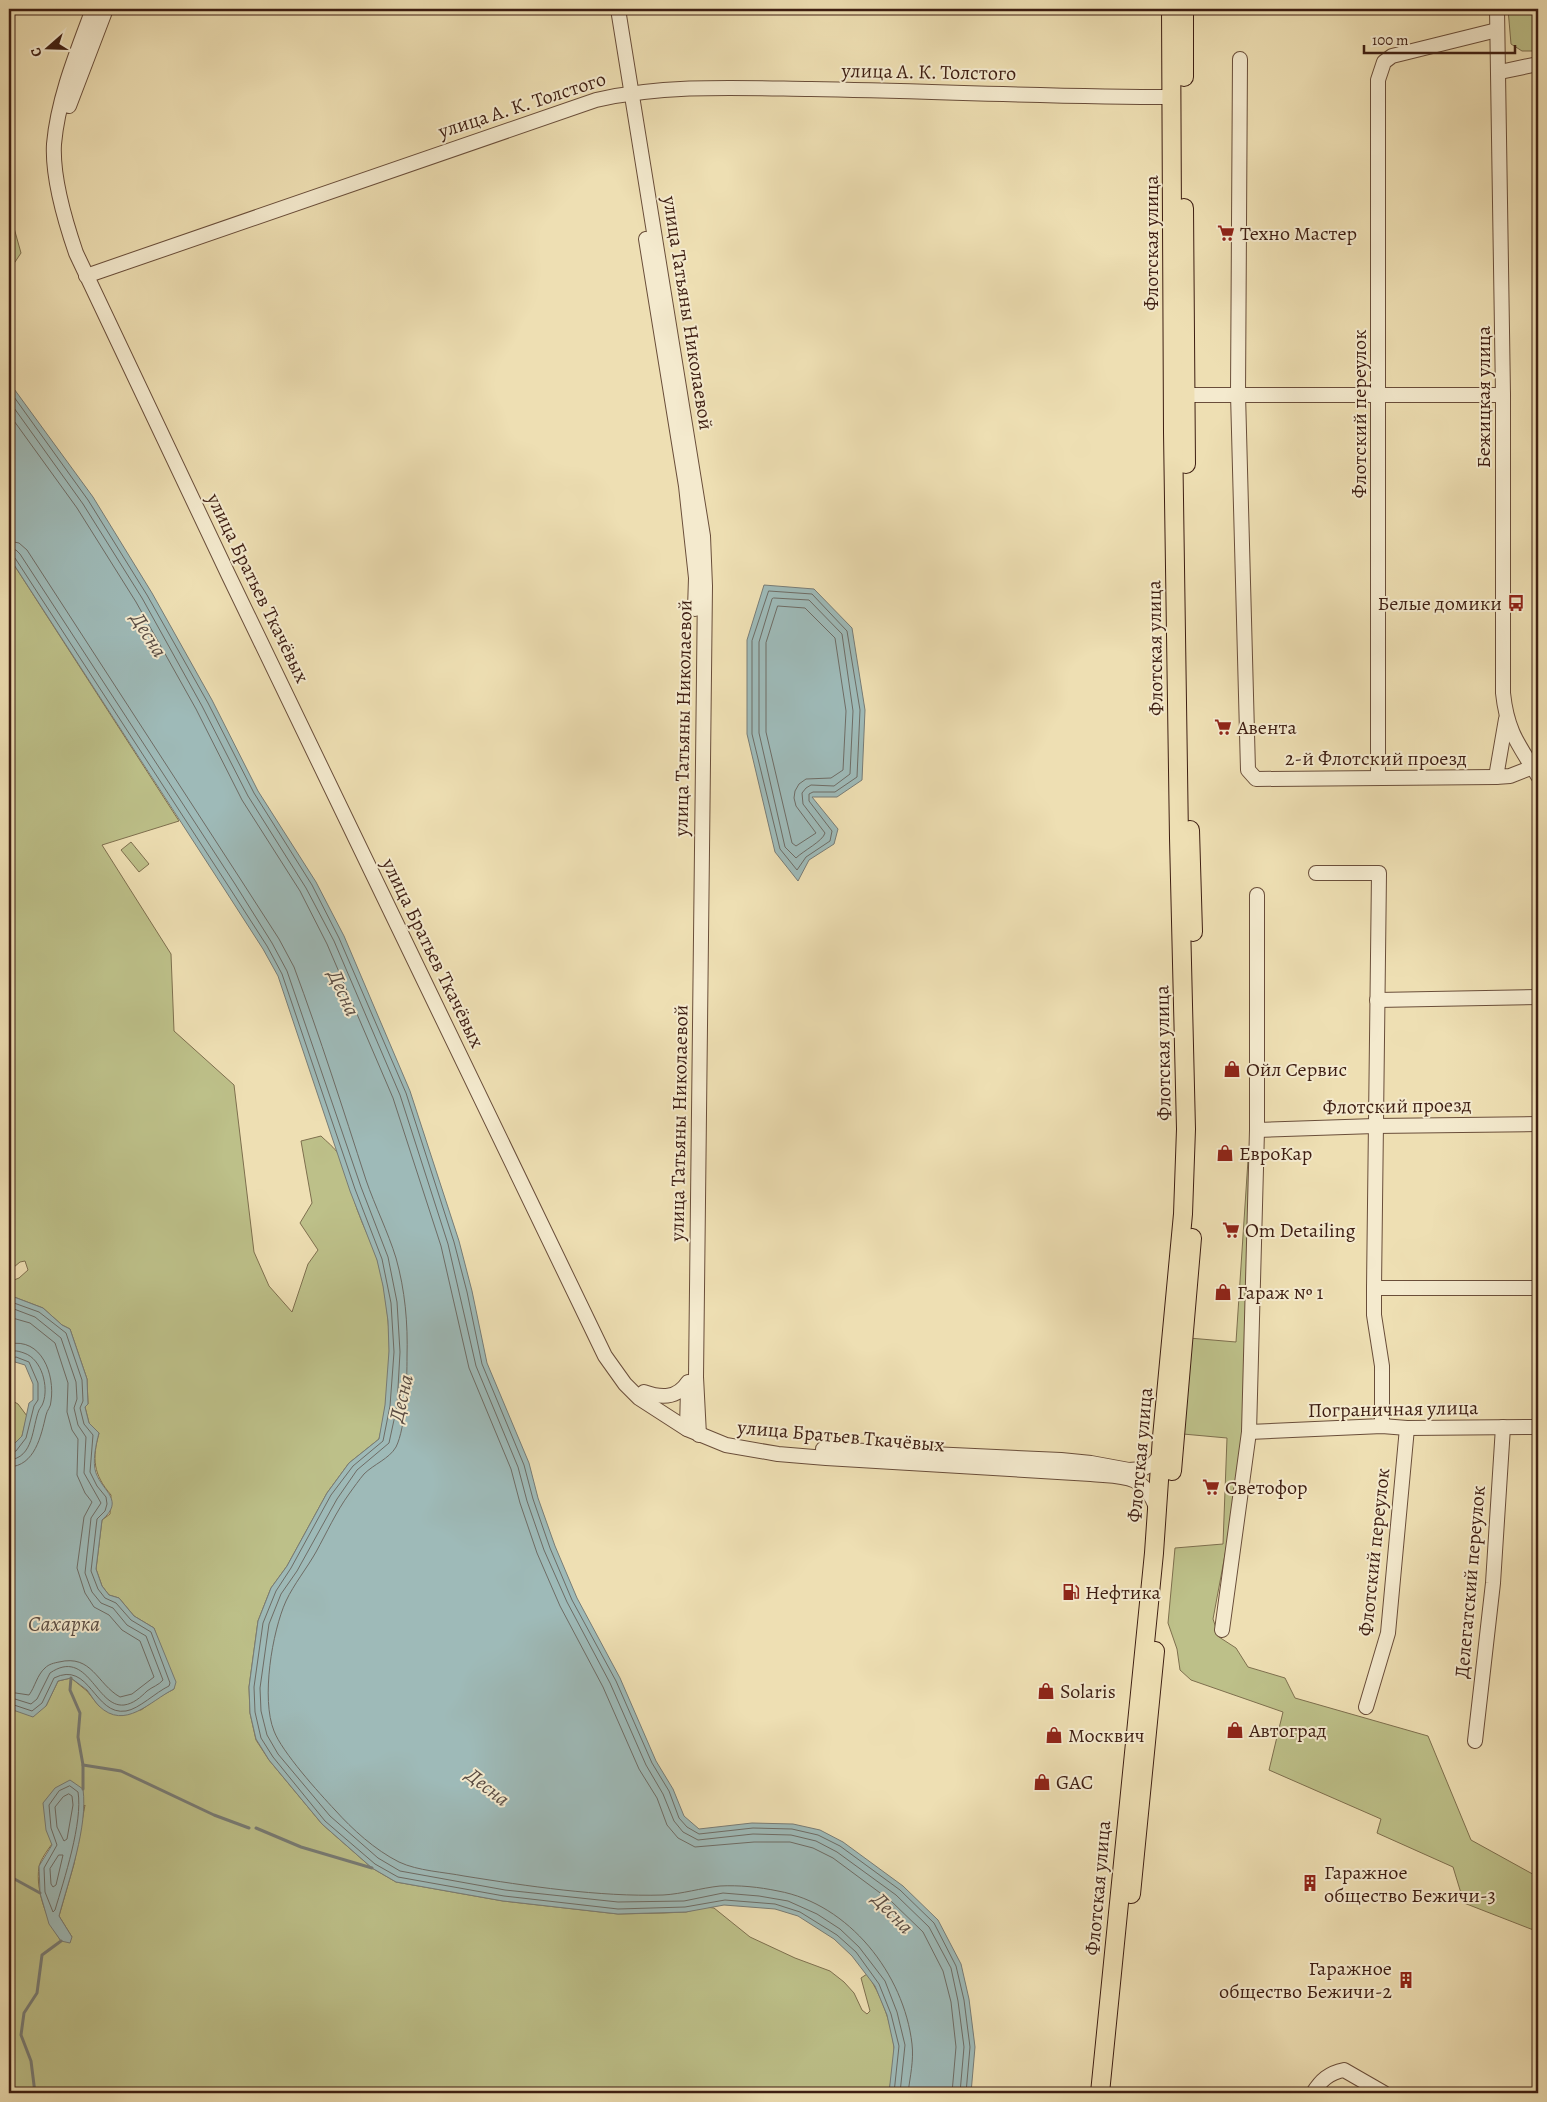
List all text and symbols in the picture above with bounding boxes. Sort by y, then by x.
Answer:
north arrow [22,22,72,72]
scale bar [1364,22,1516,54]
text: 100 m [1372,30,1409,50]
text: С [26,45,47,60]
street label: улица А. К. Толстого [840,57,1017,87]
street label: улица А. К. Толстого [434,65,609,145]
street label: Флотская улица [1138,174,1165,311]
street label: улица Татьяны Николаевой [656,193,720,432]
place label: Техно Мастер [1240,220,1357,247]
supermarket icon: Техно Мастер [1216,223,1236,243]
street label: Бежицкая улица [1470,325,1497,468]
street label: Флотский переулок [1346,329,1373,499]
street label: улица Братьев Ткачёвых [200,488,316,687]
street label: Флотская улица [1140,579,1170,716]
place label: Белые домики [1377,590,1502,617]
bus stop icon: Белые домики [1506,593,1526,613]
street label: улица Татьяны Николаевой [667,599,699,838]
water label: Десна [123,605,174,663]
place label: Авента [1236,714,1297,741]
supermarket icon: Авента [1213,717,1233,737]
street label: 2-й Флотский проезд [1285,745,1467,772]
street label: улица Братьев Ткачёвых [375,853,491,1052]
water label: Десна [321,964,367,1021]
street label: Флотская улица [1148,984,1178,1121]
street label: улица Татьяны Николаевой [663,1004,695,1243]
place label: Ойл Сервис [1246,1056,1347,1083]
shop icon: Ойл Сервис [1222,1059,1242,1079]
street label: Флотский проезд [1322,1091,1472,1121]
place label: ЕвроКар [1239,1140,1312,1167]
shop icon: ЕвроКар [1215,1143,1235,1163]
place label: Om Detailing [1245,1217,1356,1244]
supermarket icon: Om Detailing [1221,1220,1241,1240]
place label: Гараж № 1 [1237,1279,1324,1306]
shop icon: Гараж № 1 [1213,1282,1233,1302]
water label: Десна [382,1371,420,1427]
street label: Флотская улица [1121,1386,1159,1524]
street label: Пограничная улица [1308,1394,1479,1424]
street label: улица Братьев Ткачёвых [735,1413,946,1459]
street label: Флотский переулок [1352,1467,1396,1637]
place label: Светофор [1225,1474,1308,1501]
supermarket icon: Светофор [1201,1477,1221,1497]
street label: Делегатский переулок [1448,1484,1492,1680]
place label: Нефтика [1085,1579,1162,1606]
fuel station icon: Нефтика [1061,1582,1081,1602]
water label: Сахарка [28,1610,100,1638]
place label: Solaris [1060,1678,1116,1705]
shop icon: Solaris [1036,1681,1056,1701]
place label: Автоград [1248,1717,1327,1744]
shop icon: Автоград [1225,1720,1245,1740]
place label: Москвич [1068,1722,1145,1749]
shop icon: Москвич [1044,1725,1064,1745]
water label: Десна [459,1760,516,1813]
place label: GAC [1056,1769,1093,1796]
shop icon: GAC [1032,1772,1052,1792]
street label: Флотская улица [1079,1819,1117,1957]
place label: Гаражное общество Бежичи-3 [1324,1859,1496,1909]
building icon: Гаражное общество Бежичи-3 [1300,1873,1320,1893]
water label: Десна [865,1885,920,1940]
place label: Гаражное общество Бежичи-2 [1219,1955,1392,2005]
building icon: Гаражное общество Бежичи-2 [1396,1970,1416,1990]

